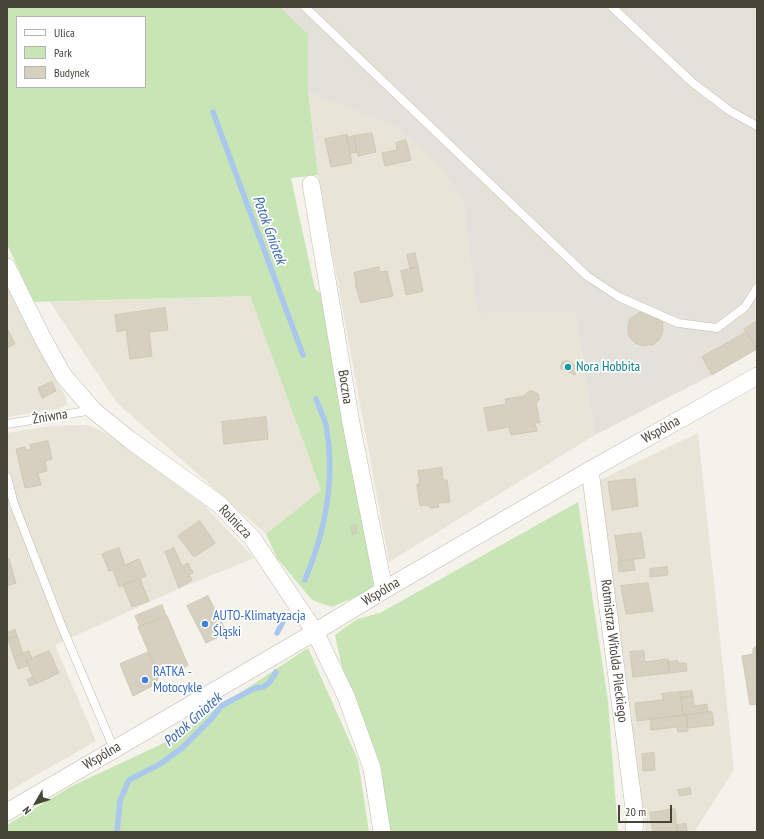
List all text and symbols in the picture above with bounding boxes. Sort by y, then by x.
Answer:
legend [16,16,146,88]
text: Ulica [54,25,75,40]
text: Park [54,45,72,60]
text: Budynek [54,65,89,80]
water label: Potok Gniotek [248,193,290,267]
place label: Nora Hobbita [576,359,640,375]
marker: Nora Hobbita [563,362,573,372]
street label: Boczna [334,369,356,405]
street label: Żniwna [31,406,69,428]
street label: Wspólna [639,413,683,447]
street label: Rolnicza [215,502,255,542]
street label: Wspólna [359,574,403,610]
street label: Rotmistrza Witolda Pileckiego [597,579,631,723]
place label: AUTO-Klimatyzacja Śląski [213,608,306,640]
marker: AUTO-Klimatyzacja Śląski [200,619,210,629]
place label: RATKA - Motocykle [153,664,202,696]
marker: RATKA - Motocykle [140,675,150,685]
water label: Potok Gniotek [160,689,226,751]
street label: Wspólna [80,739,124,773]
north arrow [16,783,56,823]
scale bar [620,797,674,823]
text: N [19,804,34,817]
text: 20 m [625,804,646,819]

